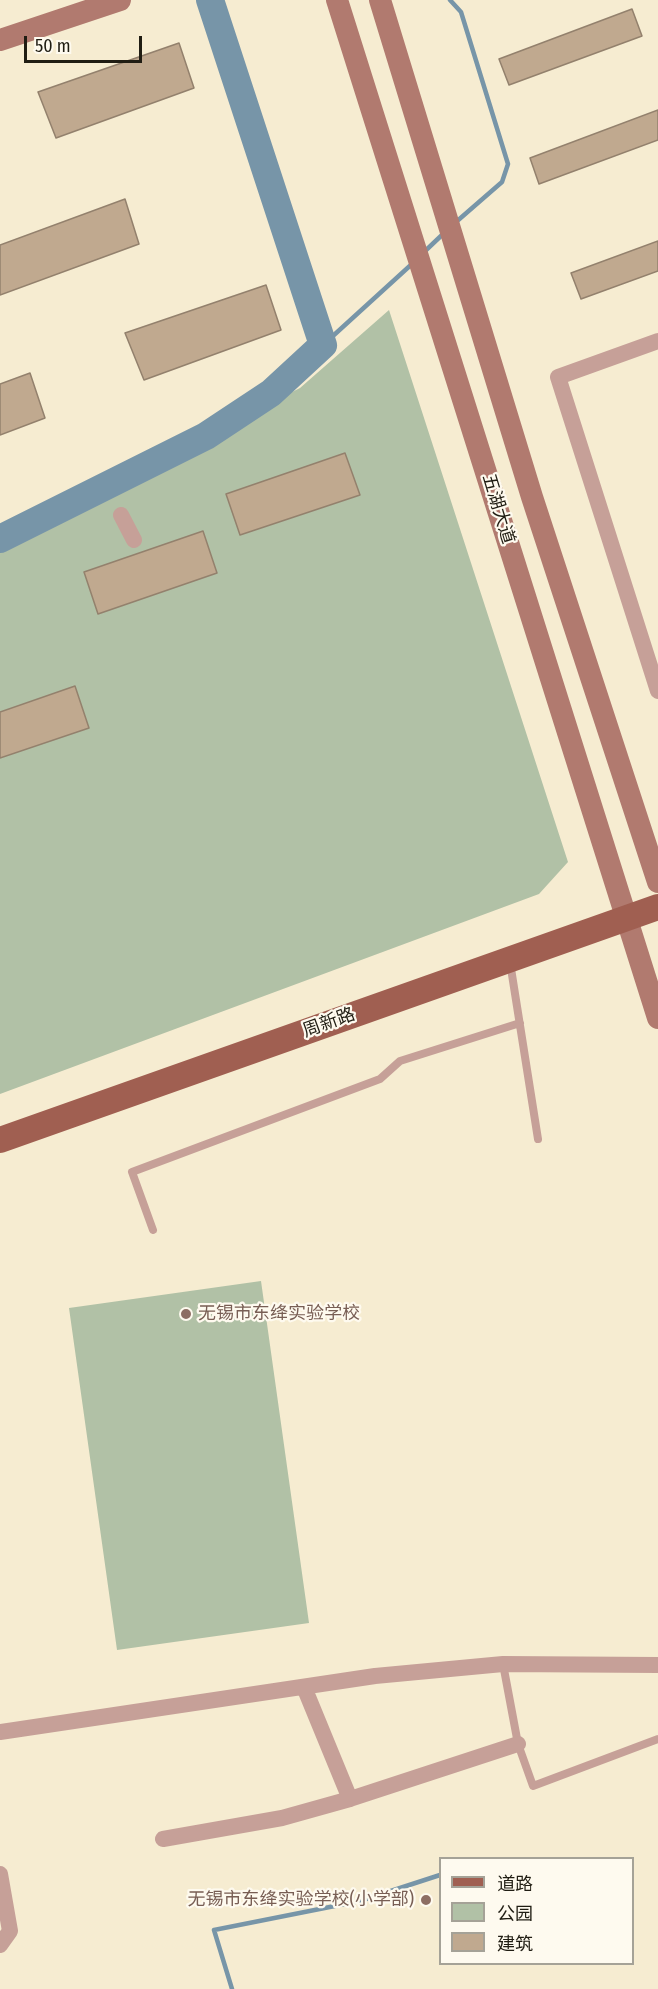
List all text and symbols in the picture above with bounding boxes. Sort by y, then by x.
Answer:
scale bar [27,24,146,62]
text: 50 m [35,35,71,57]
street label: 五湖大道 [477,471,519,547]
street label: 周新路 [300,1004,358,1042]
place label: 无锡市东绛实验学校 [198,1303,360,1325]
marker: 无锡市东绛实验学校 [179,1307,193,1321]
legend [439,1857,634,1965]
text: 道路 [497,1873,533,1895]
place label: 无锡市东绛实验学校(小学部) [187,1889,414,1911]
marker: 无锡市东绛实验学校(小学部) [419,1893,433,1907]
text: 公园 [497,1903,533,1925]
text: 建筑 [497,1933,533,1955]

